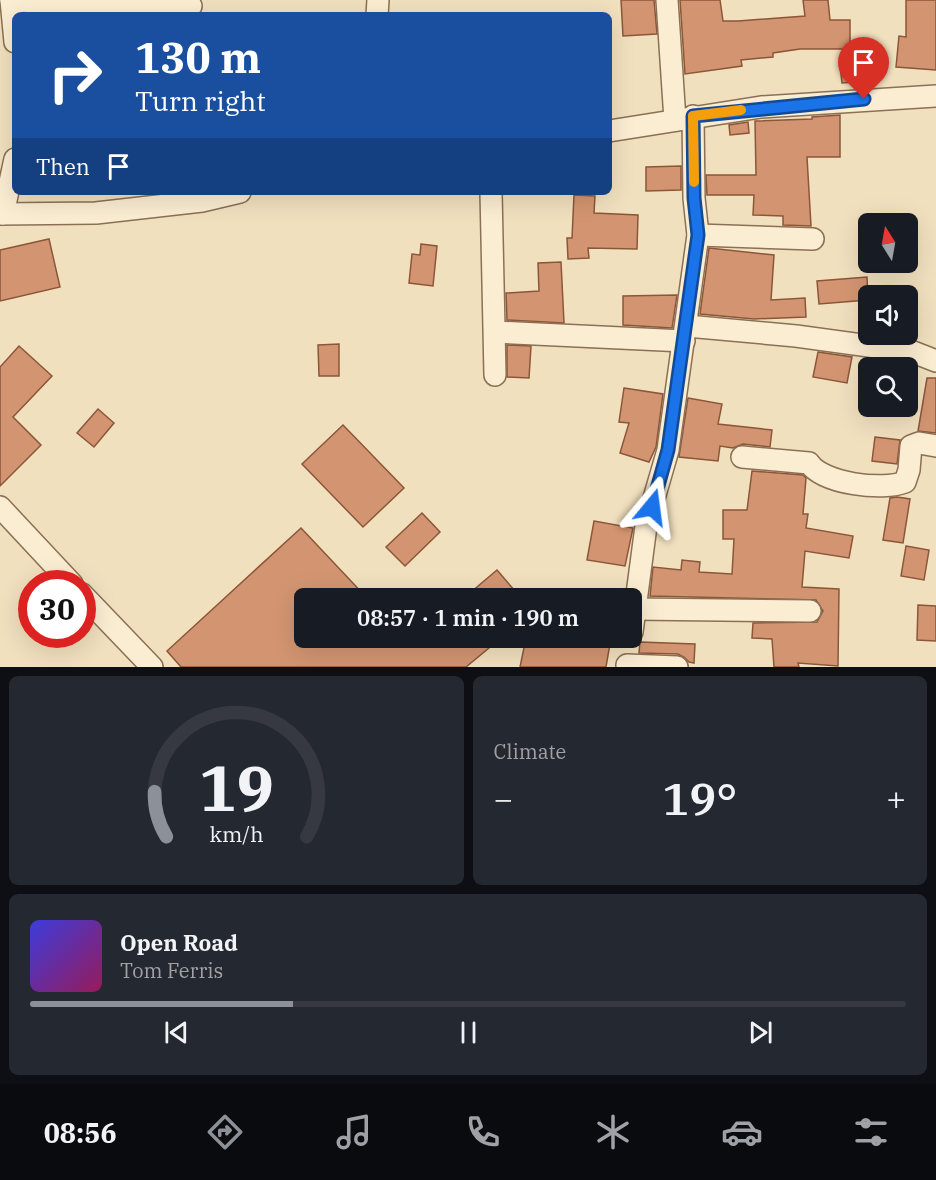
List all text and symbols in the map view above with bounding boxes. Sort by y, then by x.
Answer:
text: 130 m [135,30,261,85]
icon: right [36,36,114,114]
pin [838,37,889,99]
icon: arrive [847,46,880,79]
text: Turn right [135,83,266,118]
icon: arrive [102,150,135,183]
text: Then [36,152,90,181]
north arrow [858,213,918,273]
map controls [858,213,918,417]
button: sound [858,285,918,345]
button: search [858,357,918,417]
position arrow [620,475,684,539]
speed limit sign: 30 [18,570,96,648]
text: 08:57 · 1 min · 190 m [357,603,579,632]
text: Climate [494,738,566,765]
text: 19 [199,747,274,828]
text: 19° [662,769,737,827]
text: − [494,777,513,820]
text: + [886,777,906,820]
text: km/h [209,821,263,849]
text: Open Road [120,928,238,957]
text: Tom Ferris [120,957,223,984]
icon: previous [160,1016,193,1049]
icon: pause [452,1016,485,1049]
icon: next [744,1016,777,1049]
icon: directions [204,1111,246,1153]
icon: music [333,1111,375,1153]
icon: phone [462,1111,504,1153]
icon: climate [592,1111,634,1153]
icon: car [721,1111,763,1153]
icon: filters [850,1111,892,1153]
text: 08:56 [44,1115,117,1150]

